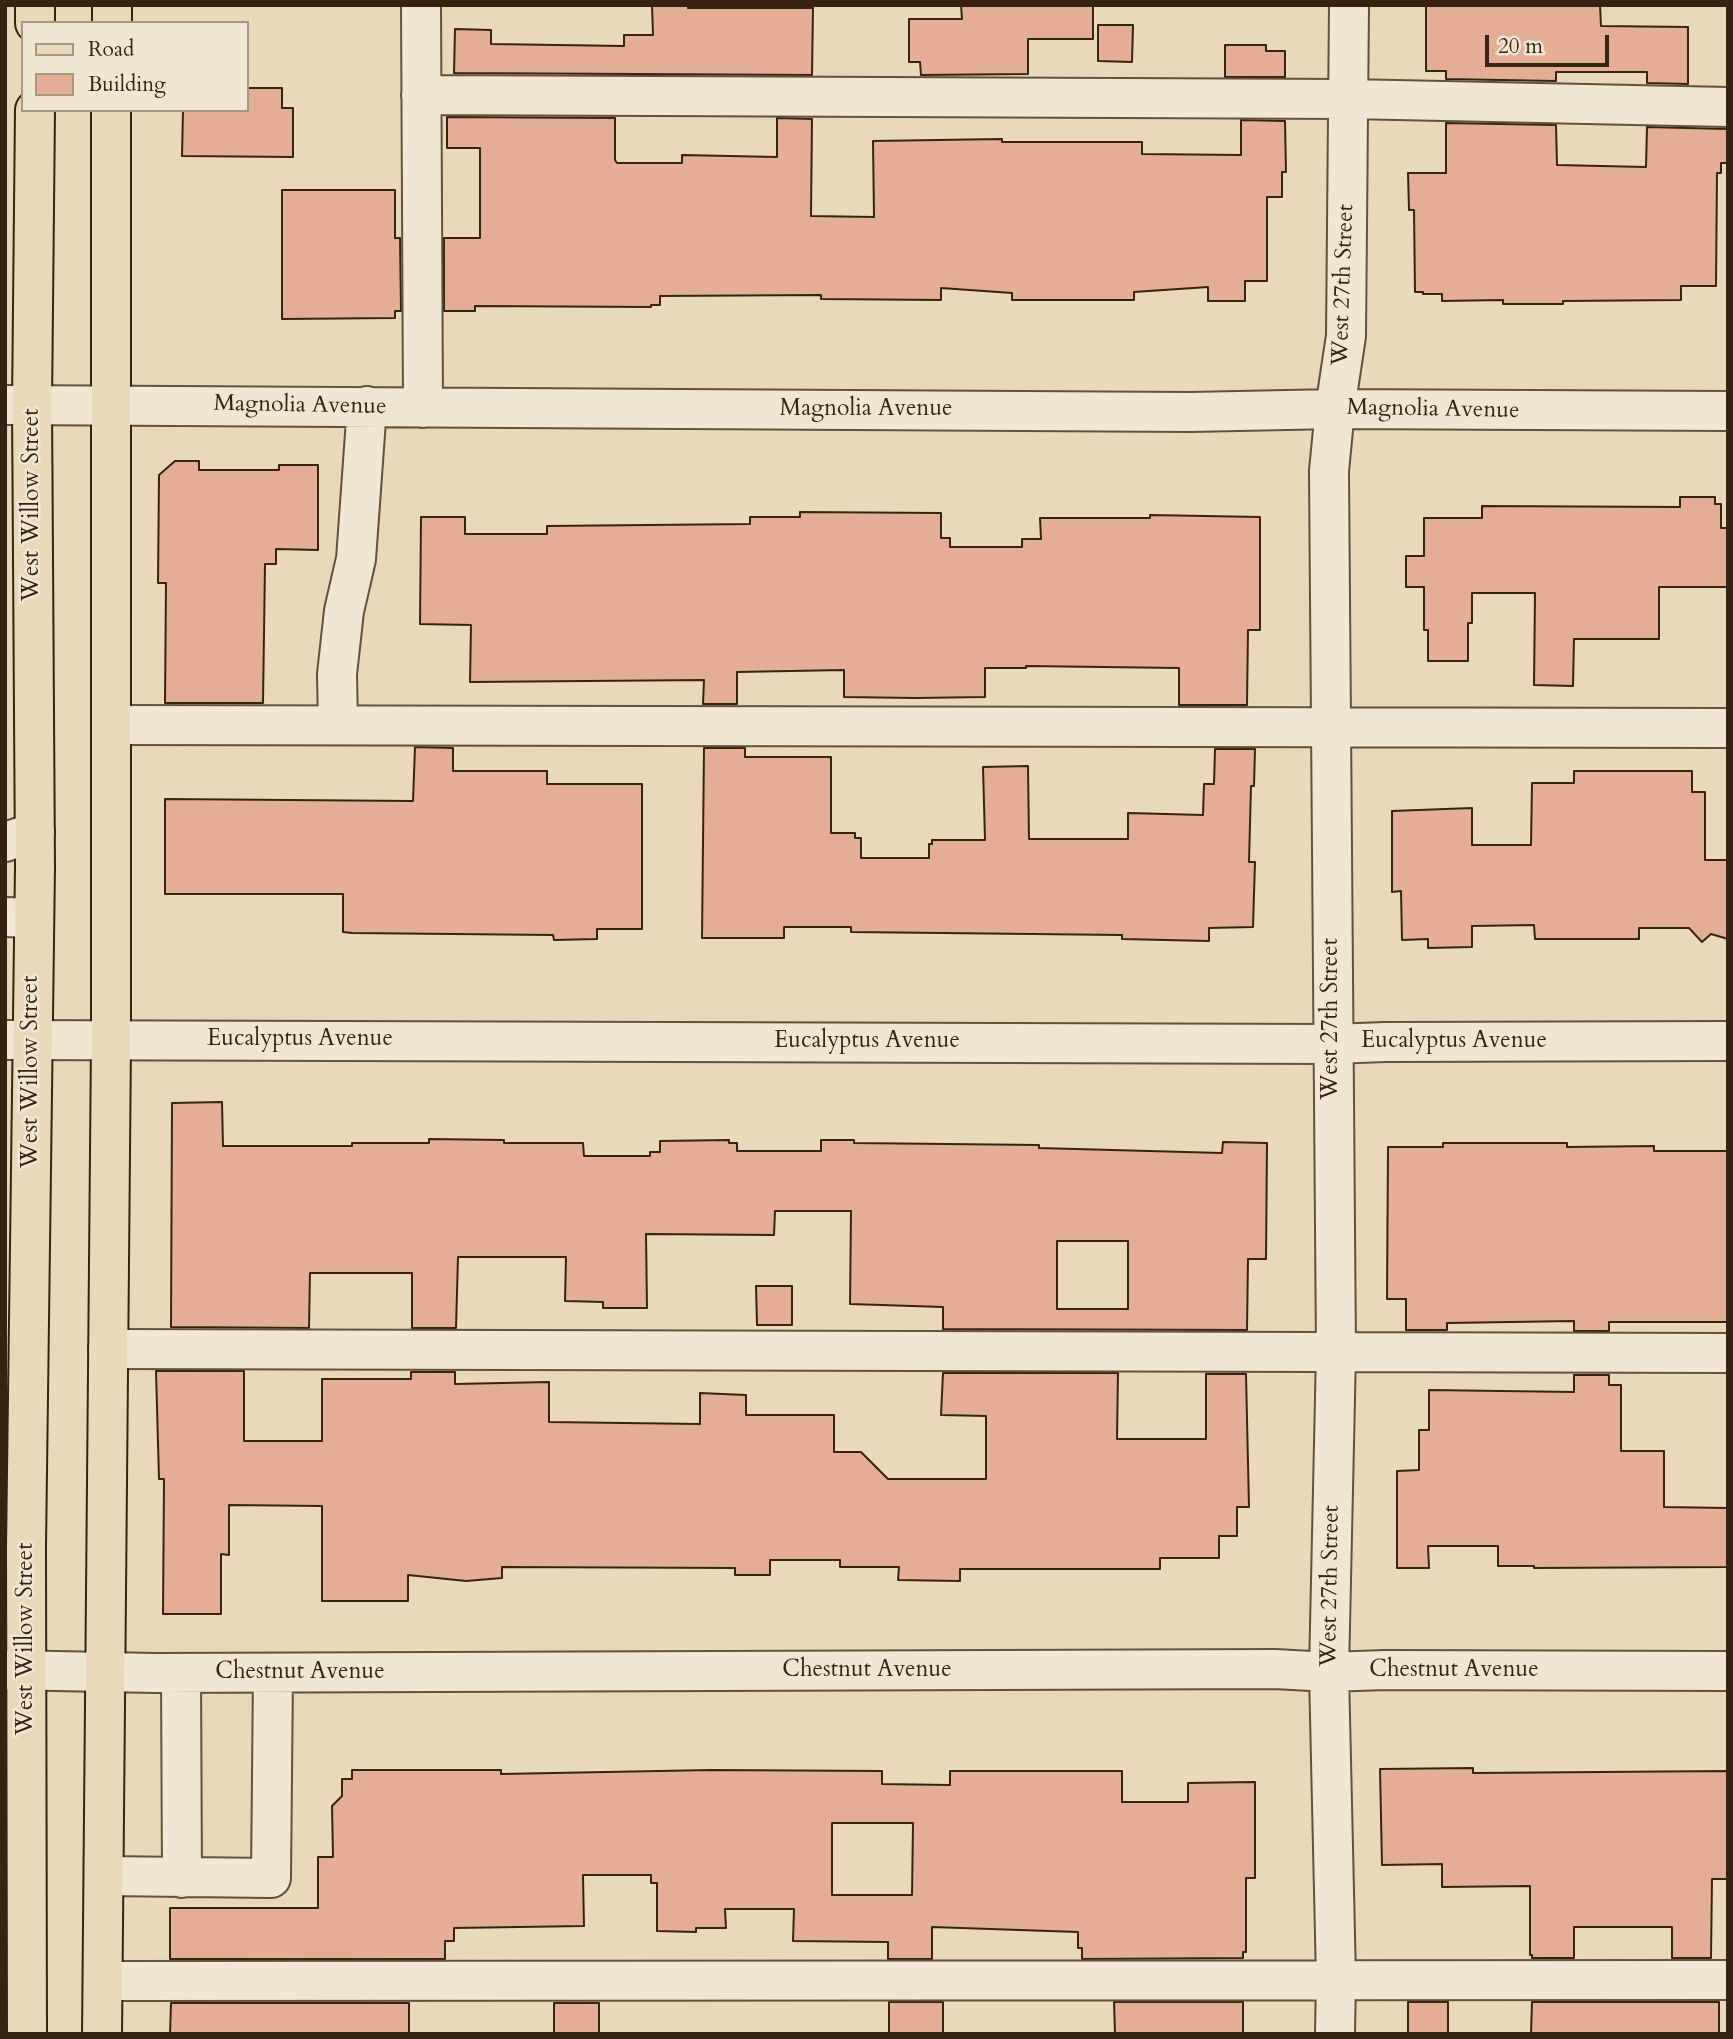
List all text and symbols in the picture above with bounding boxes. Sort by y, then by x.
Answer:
legend [21,21,248,112]
scale bar [1488,21,1612,65]
text: 20 m [1498,32,1543,61]
text: Road [88,35,134,64]
text: Building [88,70,166,99]
street label: West 27th Street [1327,204,1361,366]
street label: Magnolia Avenue [213,391,387,421]
street label: Magnolia Avenue [1346,395,1520,425]
street label: Magnolia Avenue [779,396,953,424]
street label: West Willow Street [19,409,47,601]
street label: West 27th Street [1318,938,1346,1100]
street label: West Willow Street [18,976,46,1168]
street label: Eucalyptus Avenue [207,1026,393,1054]
street label: Eucalyptus Avenue [774,1028,960,1056]
street label: Eucalyptus Avenue [1361,1028,1547,1056]
street label: West 27th Street [1316,1505,1346,1667]
street label: West Willow Street [13,1543,41,1735]
street label: Chestnut Avenue [782,1657,952,1685]
street label: Chestnut Avenue [1369,1657,1539,1685]
street label: Chestnut Avenue [215,1659,385,1687]

